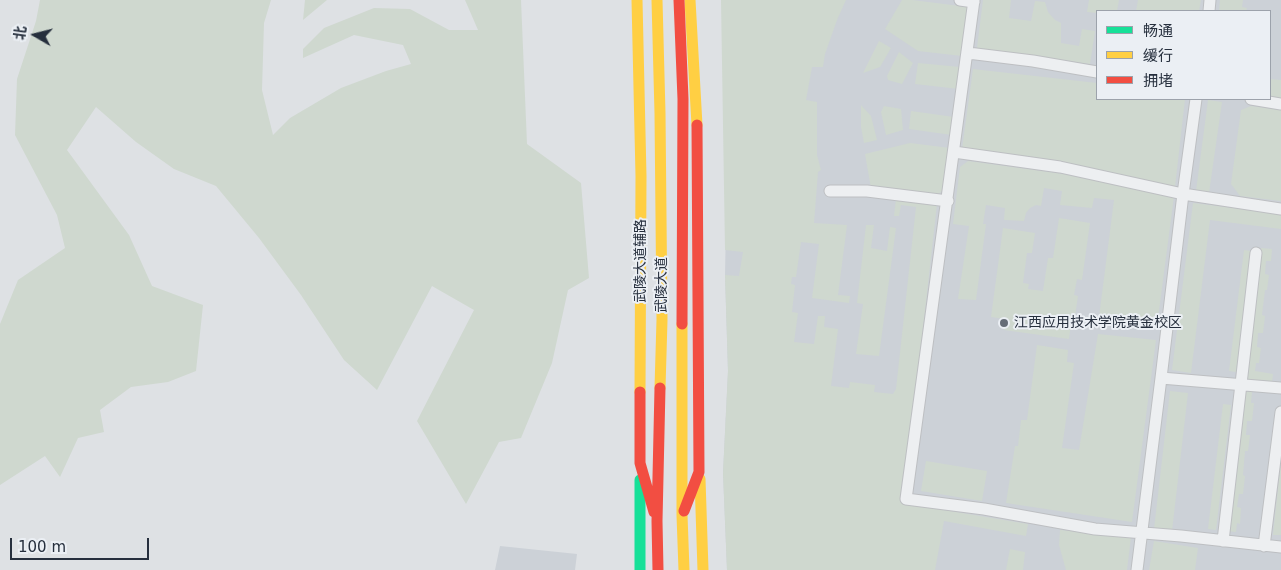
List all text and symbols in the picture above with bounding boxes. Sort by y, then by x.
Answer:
north arrow [10,10,60,60]
legend [1096,10,1271,100]
text: 畅通 [1143,22,1173,40]
text: 北 [11,25,29,41]
text: 缓行 [1143,47,1173,65]
text: 拥堵 [1143,72,1173,90]
street label: 武陵大道辅路 [633,219,649,303]
street label: 武陵大道 [654,257,670,313]
place label: 江西应用技术学院黄金校区 [1014,315,1182,331]
marker: 江西应用技术学院黄金校区 [998,317,1010,329]
scale bar [12,528,151,560]
text: 100 m [18,538,66,556]

